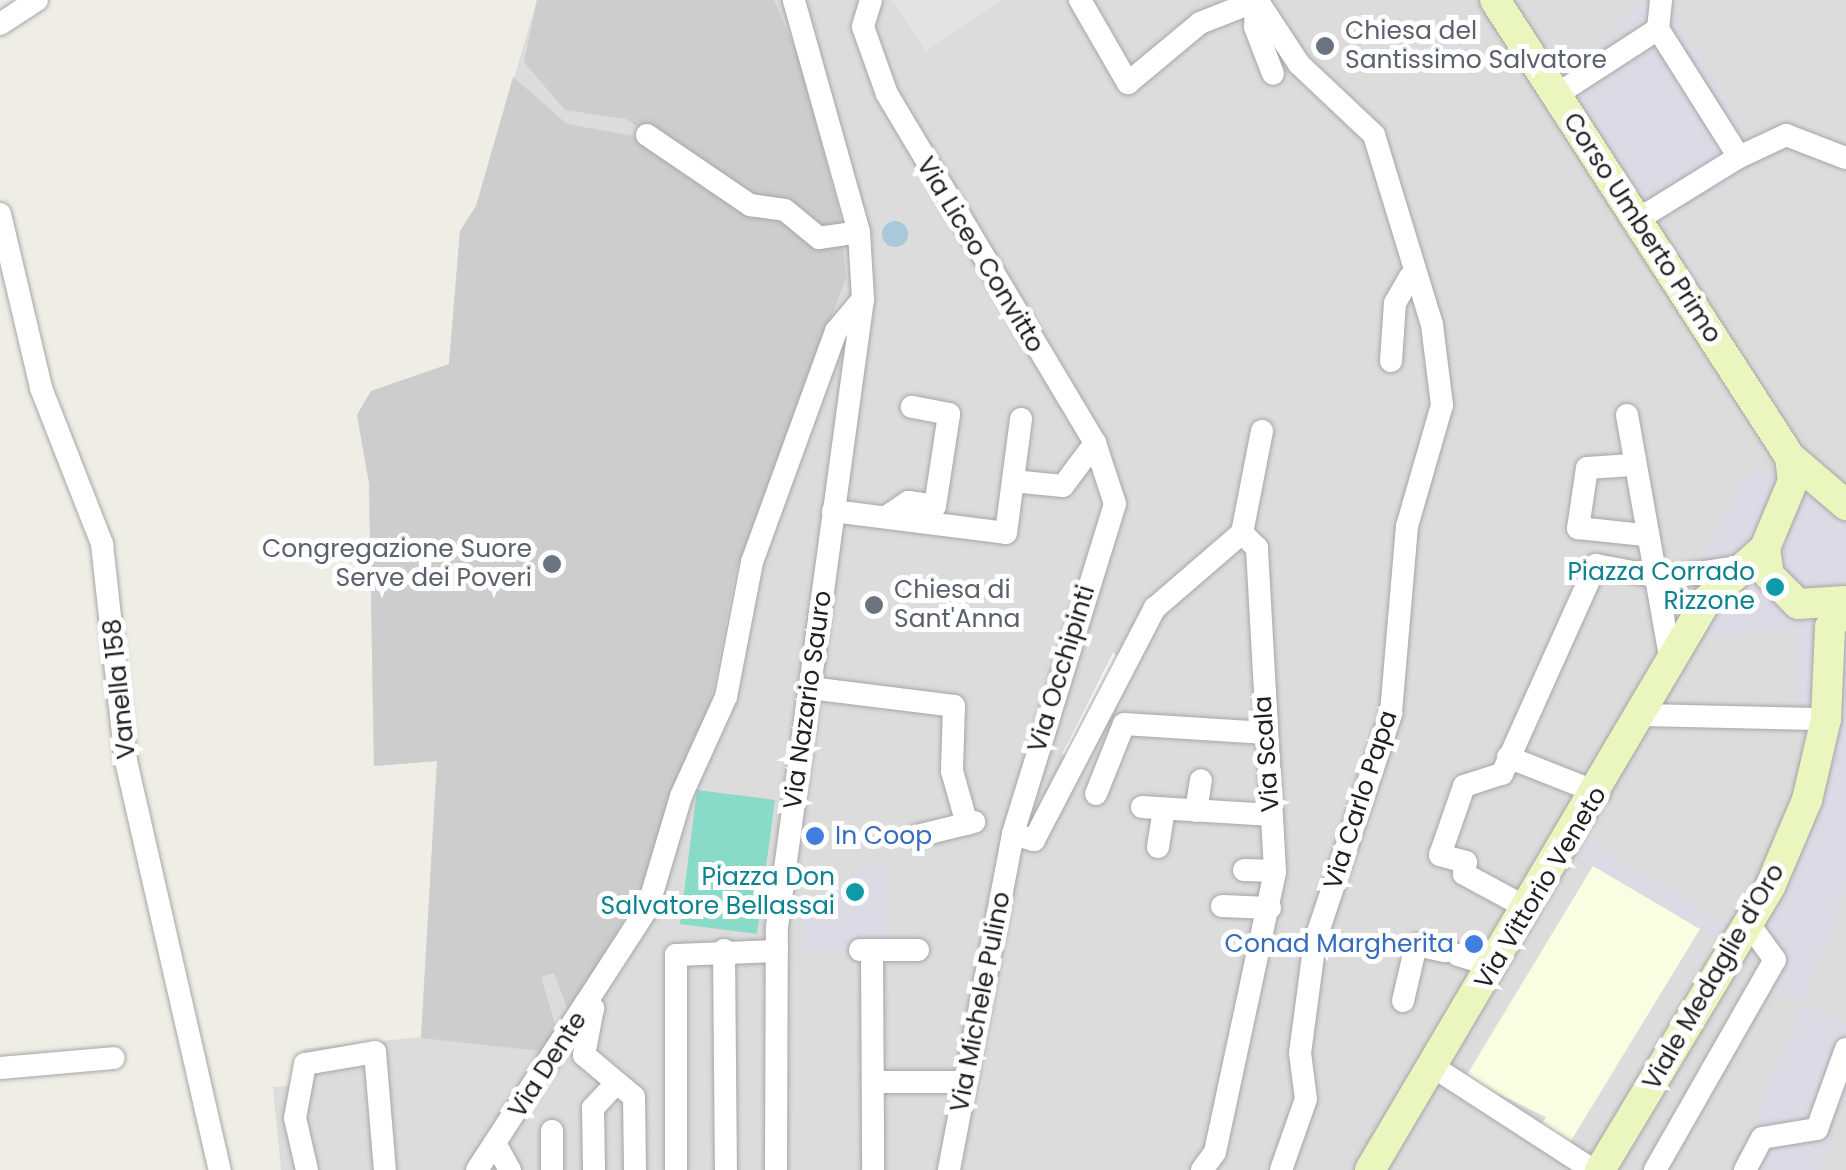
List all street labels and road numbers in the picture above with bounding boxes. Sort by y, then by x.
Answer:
street label: Corso Umberto Primo [1556,107,1728,349]
street label: Via Liceo Convitto [910,152,1050,358]
street label: Via Occhipinti [1022,582,1102,756]
street label: Via Nazario Sauro [778,589,838,811]
street label: Vanella 158 [98,617,142,761]
street label: Via Scala [1248,695,1286,813]
street label: Via Carlo Papa [1318,707,1404,893]
street label: Via Vittorio Veneto [1469,781,1613,995]
street label: Viale Medaglie d'Oro [1637,859,1791,1095]
street label: Via Michele Pulino [945,889,1017,1115]
street label: Via Dente [503,1006,593,1124]

